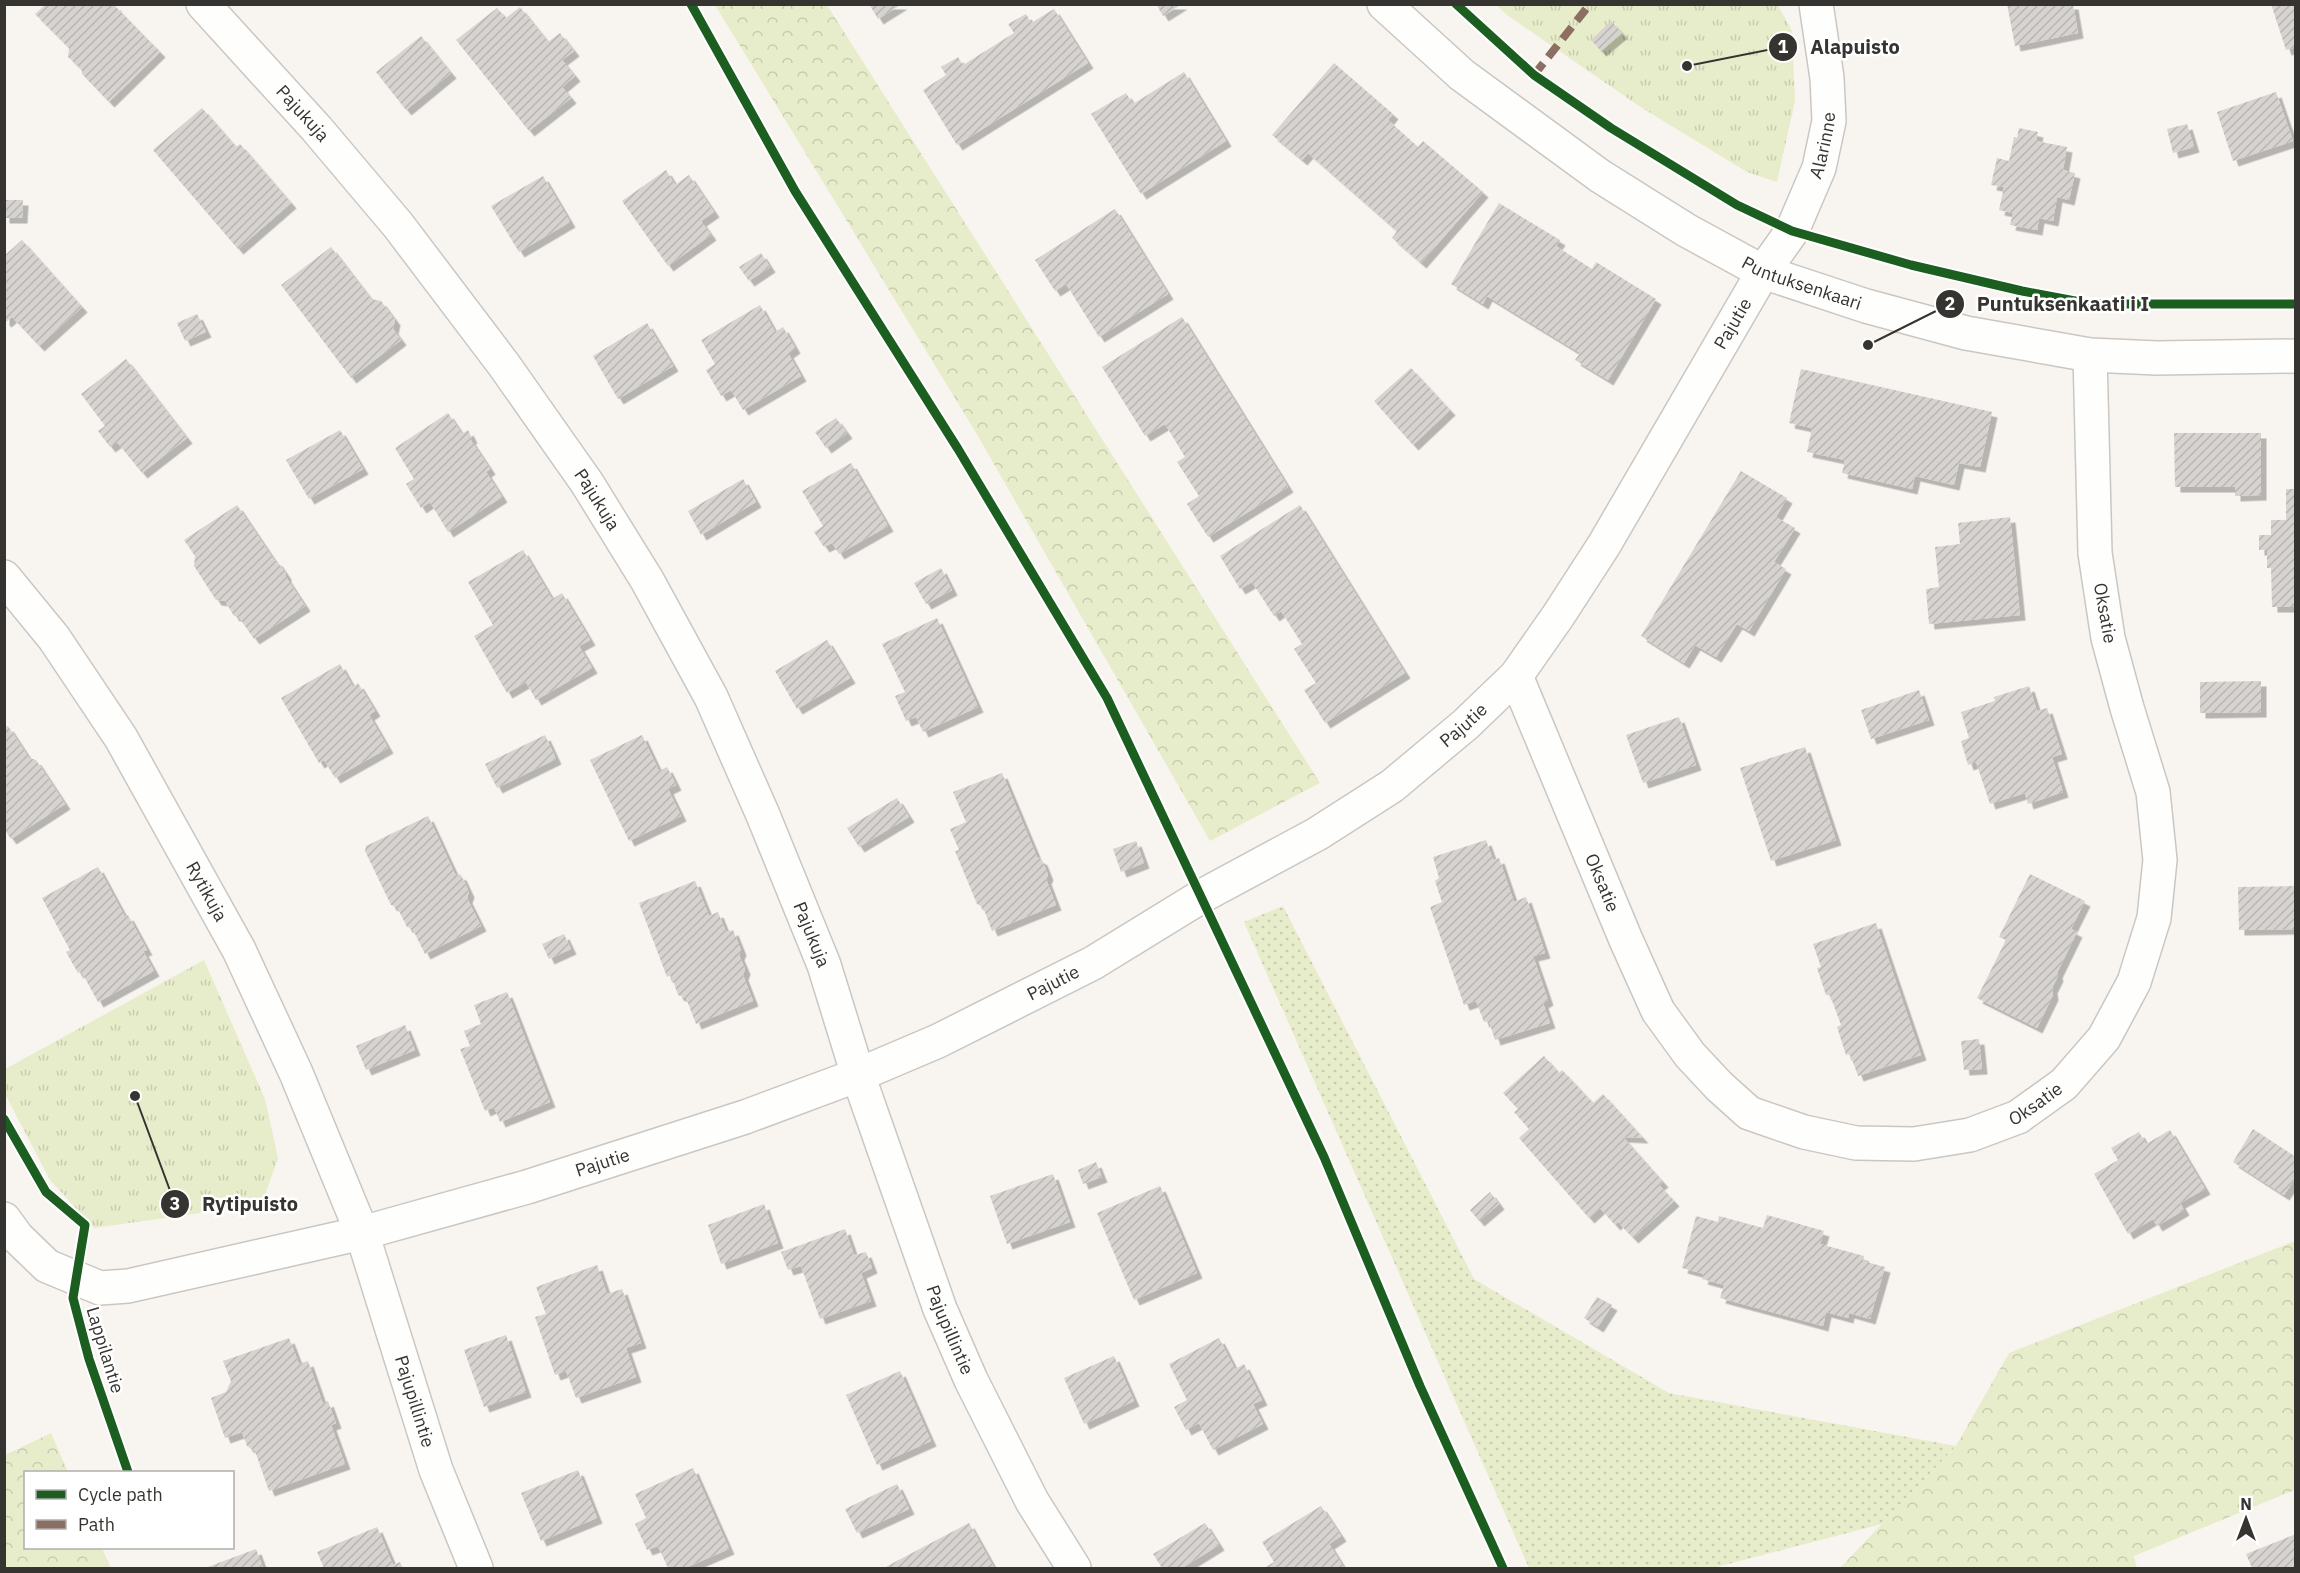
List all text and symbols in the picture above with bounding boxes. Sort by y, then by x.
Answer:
callout: Alapuisto [1768,28,1912,66]
text: Alapuisto [1810,33,1900,60]
text: 1 [1778,35,1789,58]
street label: Pajukuja [271,80,335,147]
street label: Alarinne [1804,111,1840,182]
street label: Puntuksenkaari [1738,251,1865,315]
callout: Puntuksenkaati i I [1935,285,2161,323]
text: Puntuksenkaati i I [1977,290,2149,317]
text: 2 [1945,292,1955,315]
street label: Pajutie [1708,293,1756,353]
street label: Pajukuja [569,464,626,535]
street label: Oksatie [2089,581,2122,645]
street label: Pajutie [1435,698,1492,752]
street label: Oksatie [1580,850,1625,915]
street label: Rytikuja [181,857,233,926]
street label: Pajukuja [788,898,836,971]
street label: Pajutie [1023,960,1083,1005]
street label: Oksatie [2005,1077,2067,1130]
street label: Pajutie [572,1143,633,1182]
callout: Rytipuisto [160,1185,310,1223]
text: Rytipuisto [202,1190,298,1217]
text: 3 [170,1192,180,1215]
street label: Pajupillintie [921,1282,979,1378]
street label: Lappilantie [81,1304,130,1396]
street label: Pajupillintie [390,1352,440,1450]
legend [24,1471,234,1549]
text: Cycle path [78,1483,163,1506]
north arrow [2216,1489,2276,1549]
text: N [2240,1494,2252,1514]
text: Path [78,1513,115,1536]

